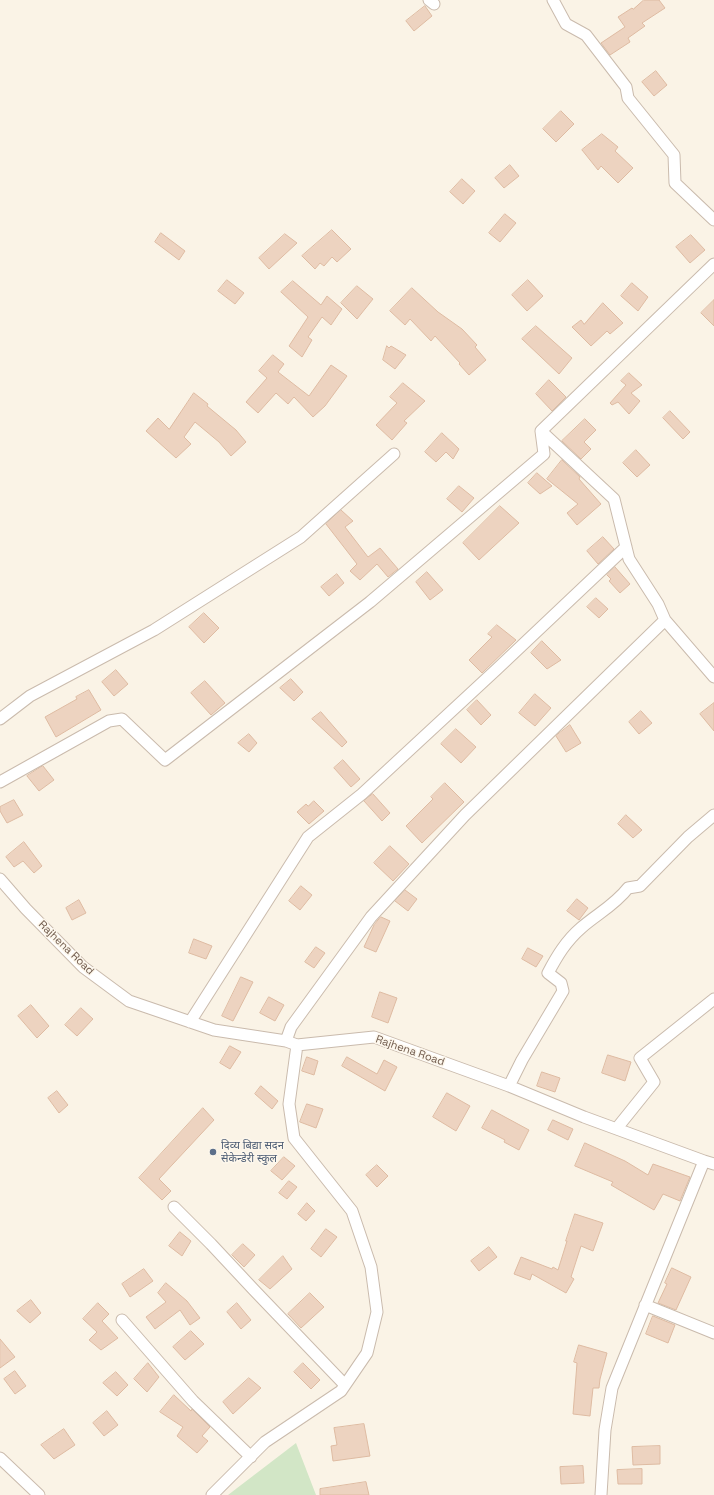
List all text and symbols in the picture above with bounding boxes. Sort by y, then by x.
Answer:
street label: Rajhena Road [35,918,97,978]
street label: Rajhena Road [374,1033,446,1069]
place label: दिव्य बिद्या सदन सेकेन्डेरी स्कुल [221,1139,284,1165]
marker: दिव्य बिद्या सदन सेकेन्डेरी स्कुल [208,1147,218,1157]

